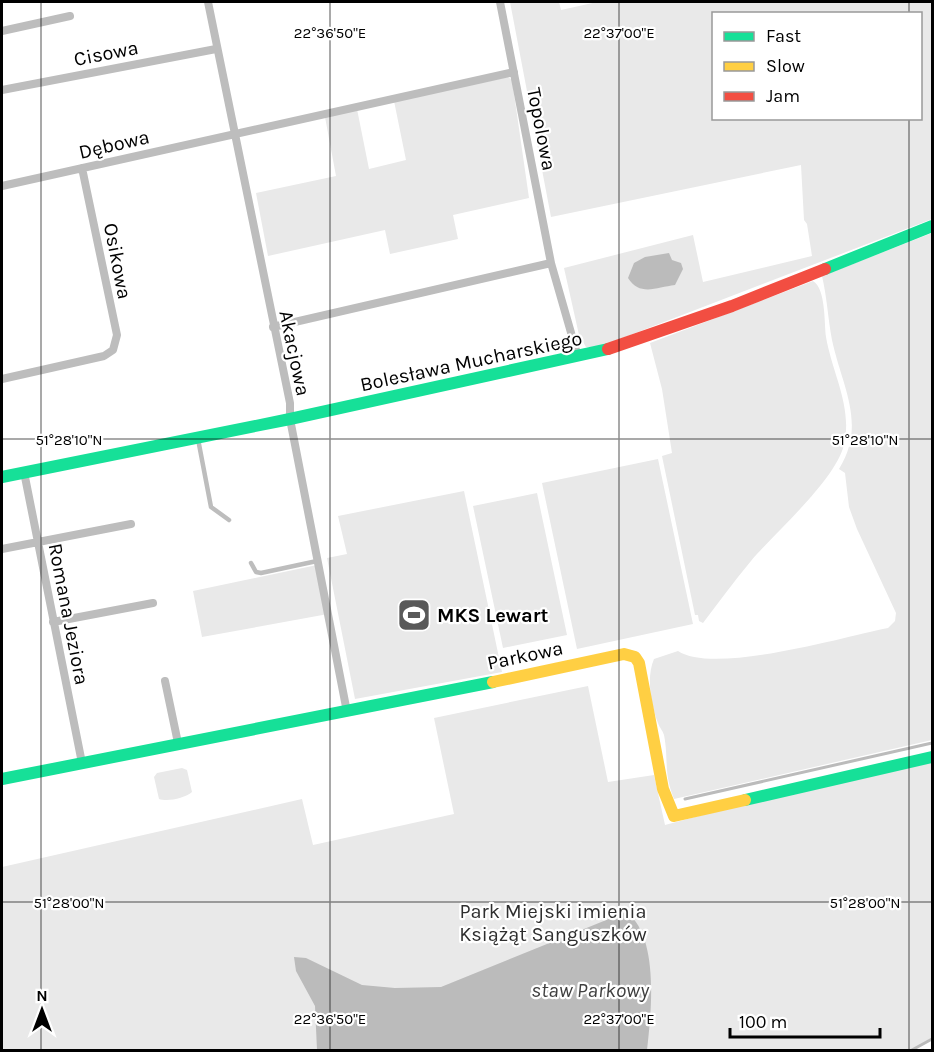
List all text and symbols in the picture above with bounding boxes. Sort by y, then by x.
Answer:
legend [712,12,922,120]
text: 22°36'50"E [294,24,366,42]
text: 22°37'00"E [583,24,655,42]
text: Fast [766,25,801,47]
street label: Cisowa [72,36,140,71]
text: Slow [766,55,805,77]
text: Jam [766,85,800,107]
street label: Topolowa [522,86,561,173]
street label: Dębowa [77,125,152,164]
street label: Osikowa [99,221,136,301]
street label: Akacjowa [274,308,315,398]
street label: Bolesława Mucharskiego [358,327,584,396]
text: 51°28'10"N [35,431,103,449]
text: 51°28'10"N [831,431,899,449]
street label: Romana Jeziora [44,541,94,687]
sports icon: MKS Lewart [396,597,432,633]
place label: MKS Lewart [437,604,549,627]
street label: Parkowa [485,636,565,675]
text: 51°28'00"N [33,894,105,912]
text: 51°28'00"N [829,894,901,912]
park label: Park Miejski imienia Książąt Sanguszków [459,900,647,946]
water label: staw Parkowy [531,978,650,1002]
north arrow [12,980,72,1040]
text: N [36,986,48,1005]
scale bar [730,1001,880,1039]
text: 22°36'50"E [294,1010,366,1028]
text: 22°37'00"E [583,1010,655,1028]
text: 100 m [739,1011,787,1033]

